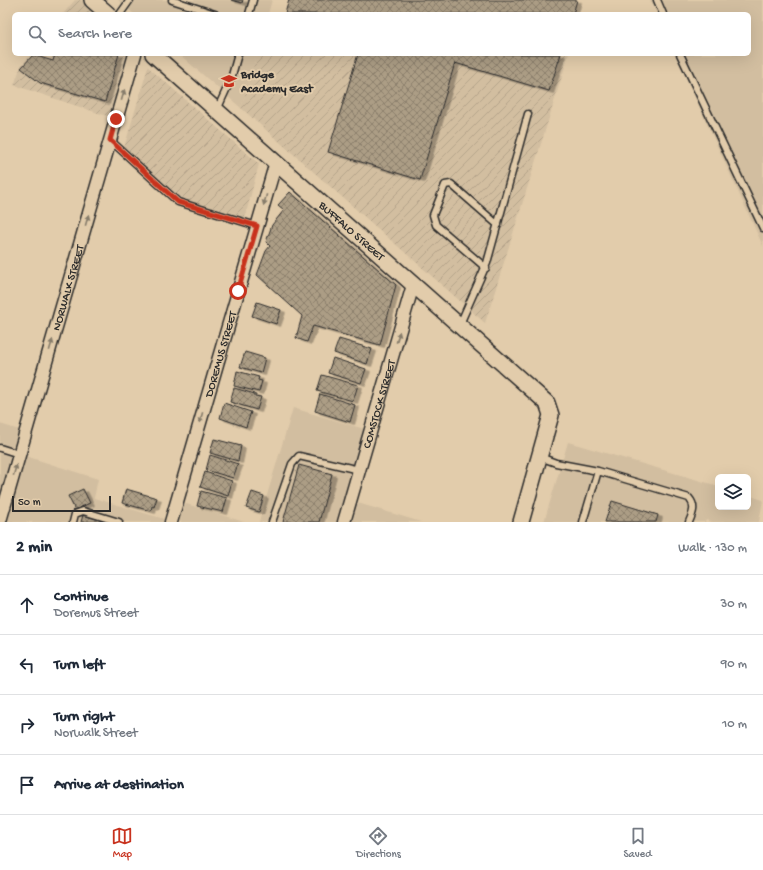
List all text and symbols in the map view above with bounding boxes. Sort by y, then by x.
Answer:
search box [12,12,751,56]
icon: search [26,23,48,45]
text: Search here [58,25,132,43]
place label: Bridge Academy East [240,69,314,97]
school or university icon: Bridge Academy East [220,72,238,90]
one-way arrow [120,89,126,101]
route end [107,110,125,128]
one-way arrow [262,194,268,206]
street label: BUFFALO STREET [314,198,388,266]
one-way arrow [84,214,90,226]
street label: NORWALK STREET [50,242,89,333]
route start [229,282,247,300]
street label: DOREMUS STREET [203,309,241,400]
one-way arrow [395,330,401,342]
one-way arrow [48,339,54,351]
street label: COMSTOCK STREET [361,357,400,450]
one-way arrow [198,413,204,425]
one-way arrow [12,463,18,475]
map controls [715,474,751,510]
button: layers [715,474,751,510]
scale bar [12,494,111,513]
text: 50 m [18,497,40,509]
text: 2 min [16,538,52,558]
text: Walk · 130 m [678,541,747,556]
text: Continue [54,588,108,606]
icon: ahead [16,594,38,616]
text: 30 m [721,597,747,612]
text: Doremus Street [54,606,138,621]
icon: left [16,654,38,676]
text: Turn left [54,656,105,674]
text: 90 m [721,657,747,672]
text: Turn right [54,708,114,726]
icon: right [16,714,38,736]
text: 10 m [722,717,747,732]
text: Norwalk Street [54,726,138,741]
icon: arrive [16,774,38,796]
text: Arrive at destination [54,776,184,794]
tab: Map [111,825,133,861]
tab: Directions [356,825,401,861]
tab: Saved [623,825,652,861]

